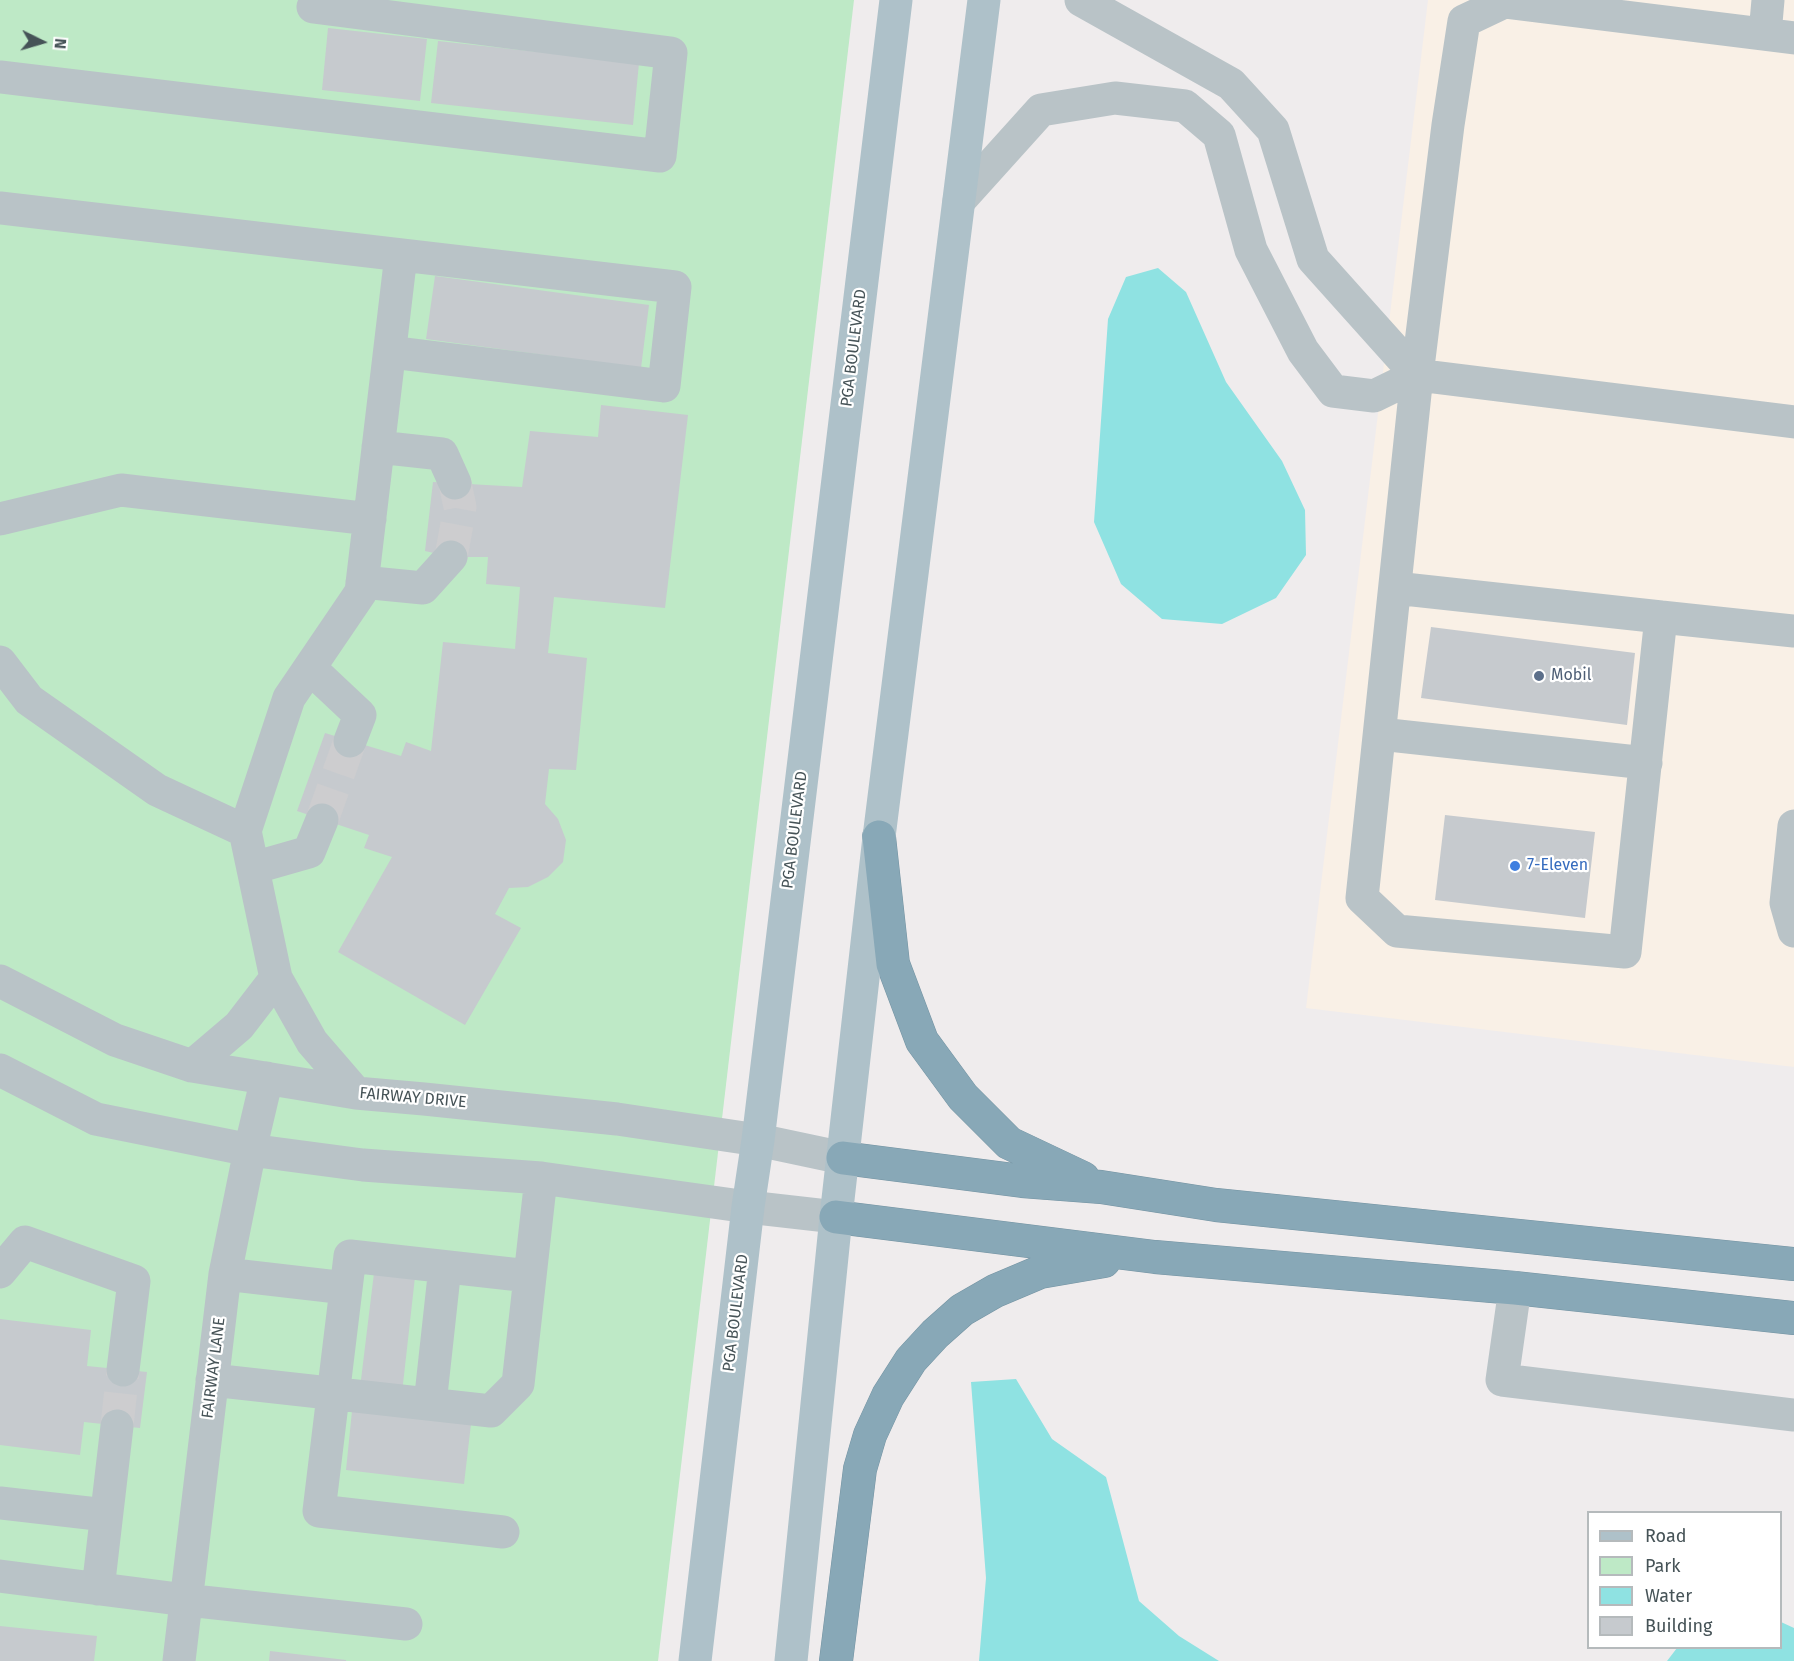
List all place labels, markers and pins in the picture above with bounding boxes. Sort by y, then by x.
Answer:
place label: Mobil [1551,666,1591,686]
marker: Mobil [1532,669,1546,683]
place label: 7-Eleven [1527,856,1588,876]
marker: 7-Eleven [1508,859,1522,873]

